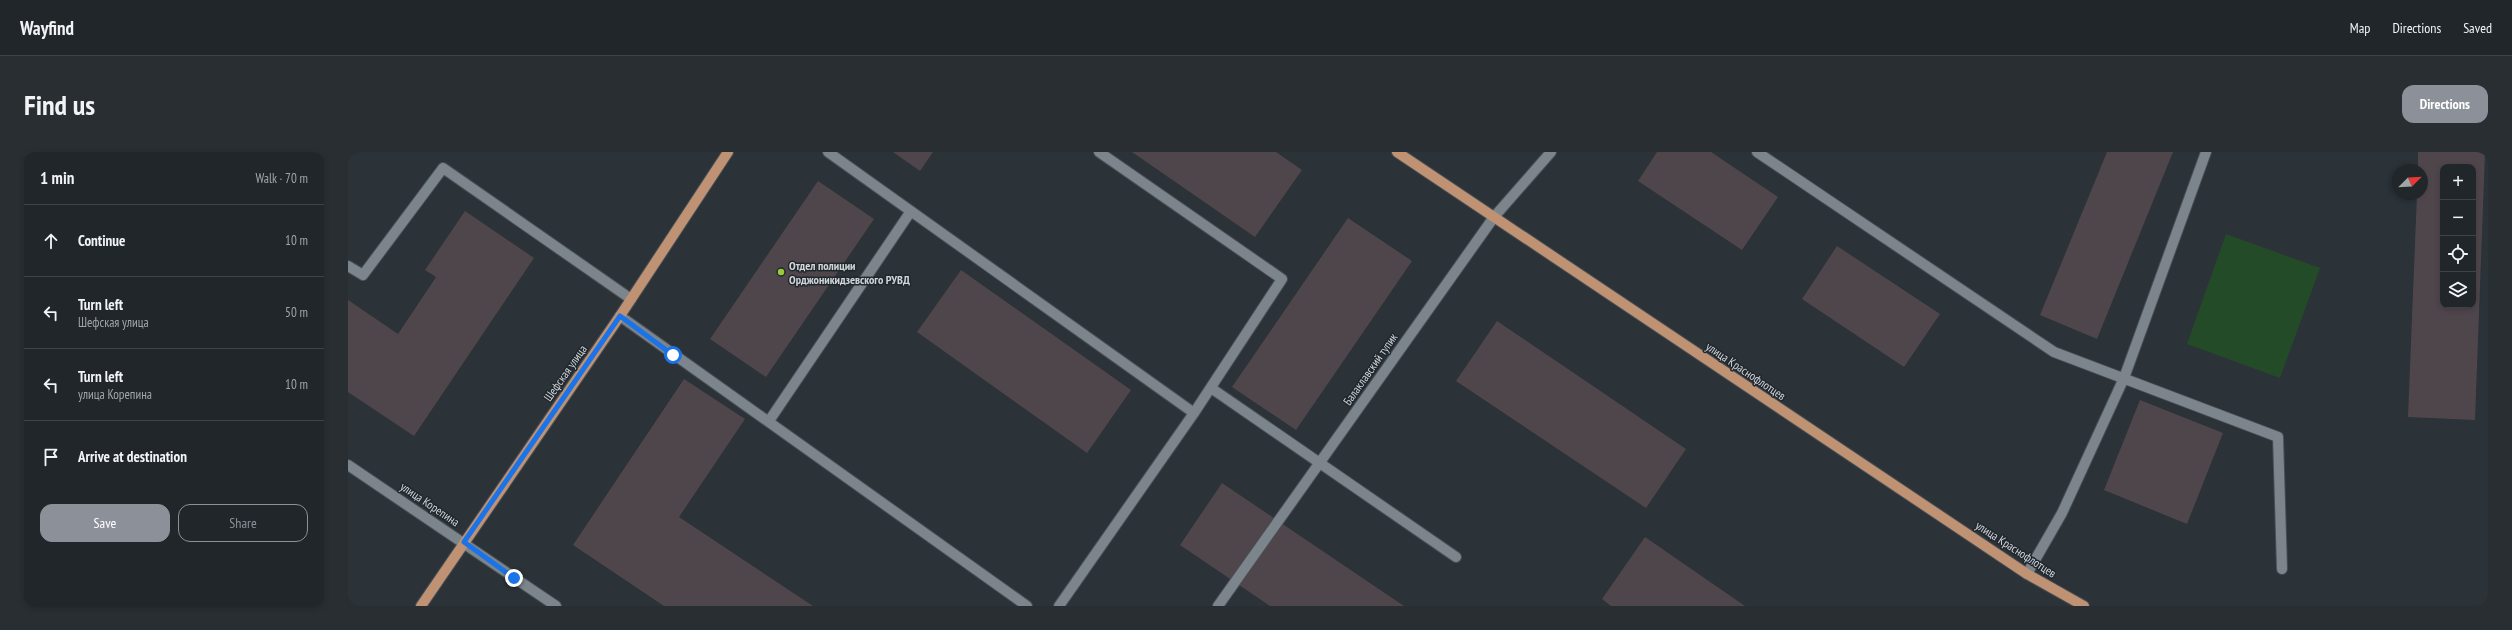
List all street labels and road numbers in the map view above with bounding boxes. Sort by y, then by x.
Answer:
street label: Балаклавский тупик [1340,330,1401,408]
street label: улица Краснофлотцев [1703,339,1789,403]
street label: Шефская улица [540,342,590,404]
street label: улица Корепина [397,479,463,529]
street label: улица Краснофлотцев [1973,517,2059,581]

